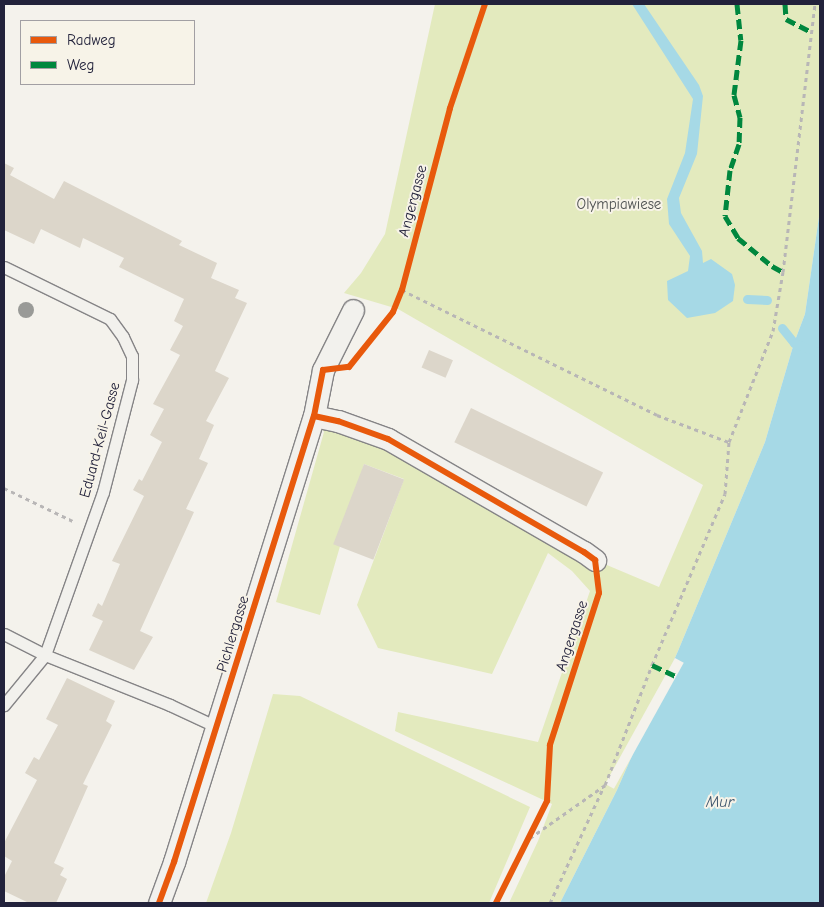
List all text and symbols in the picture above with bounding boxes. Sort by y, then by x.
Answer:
legend [20,20,195,85]
text: Radweg [67,31,116,49]
text: Weg [67,56,94,74]
street label: Angergasse [395,163,431,239]
park label: Olympiawiese [577,196,661,214]
street label: Eduard-Keil-Gasse [76,380,124,500]
street label: Pichlergasse [213,594,253,674]
street label: Angergasse [552,598,592,674]
water label: Mur [706,792,734,812]

